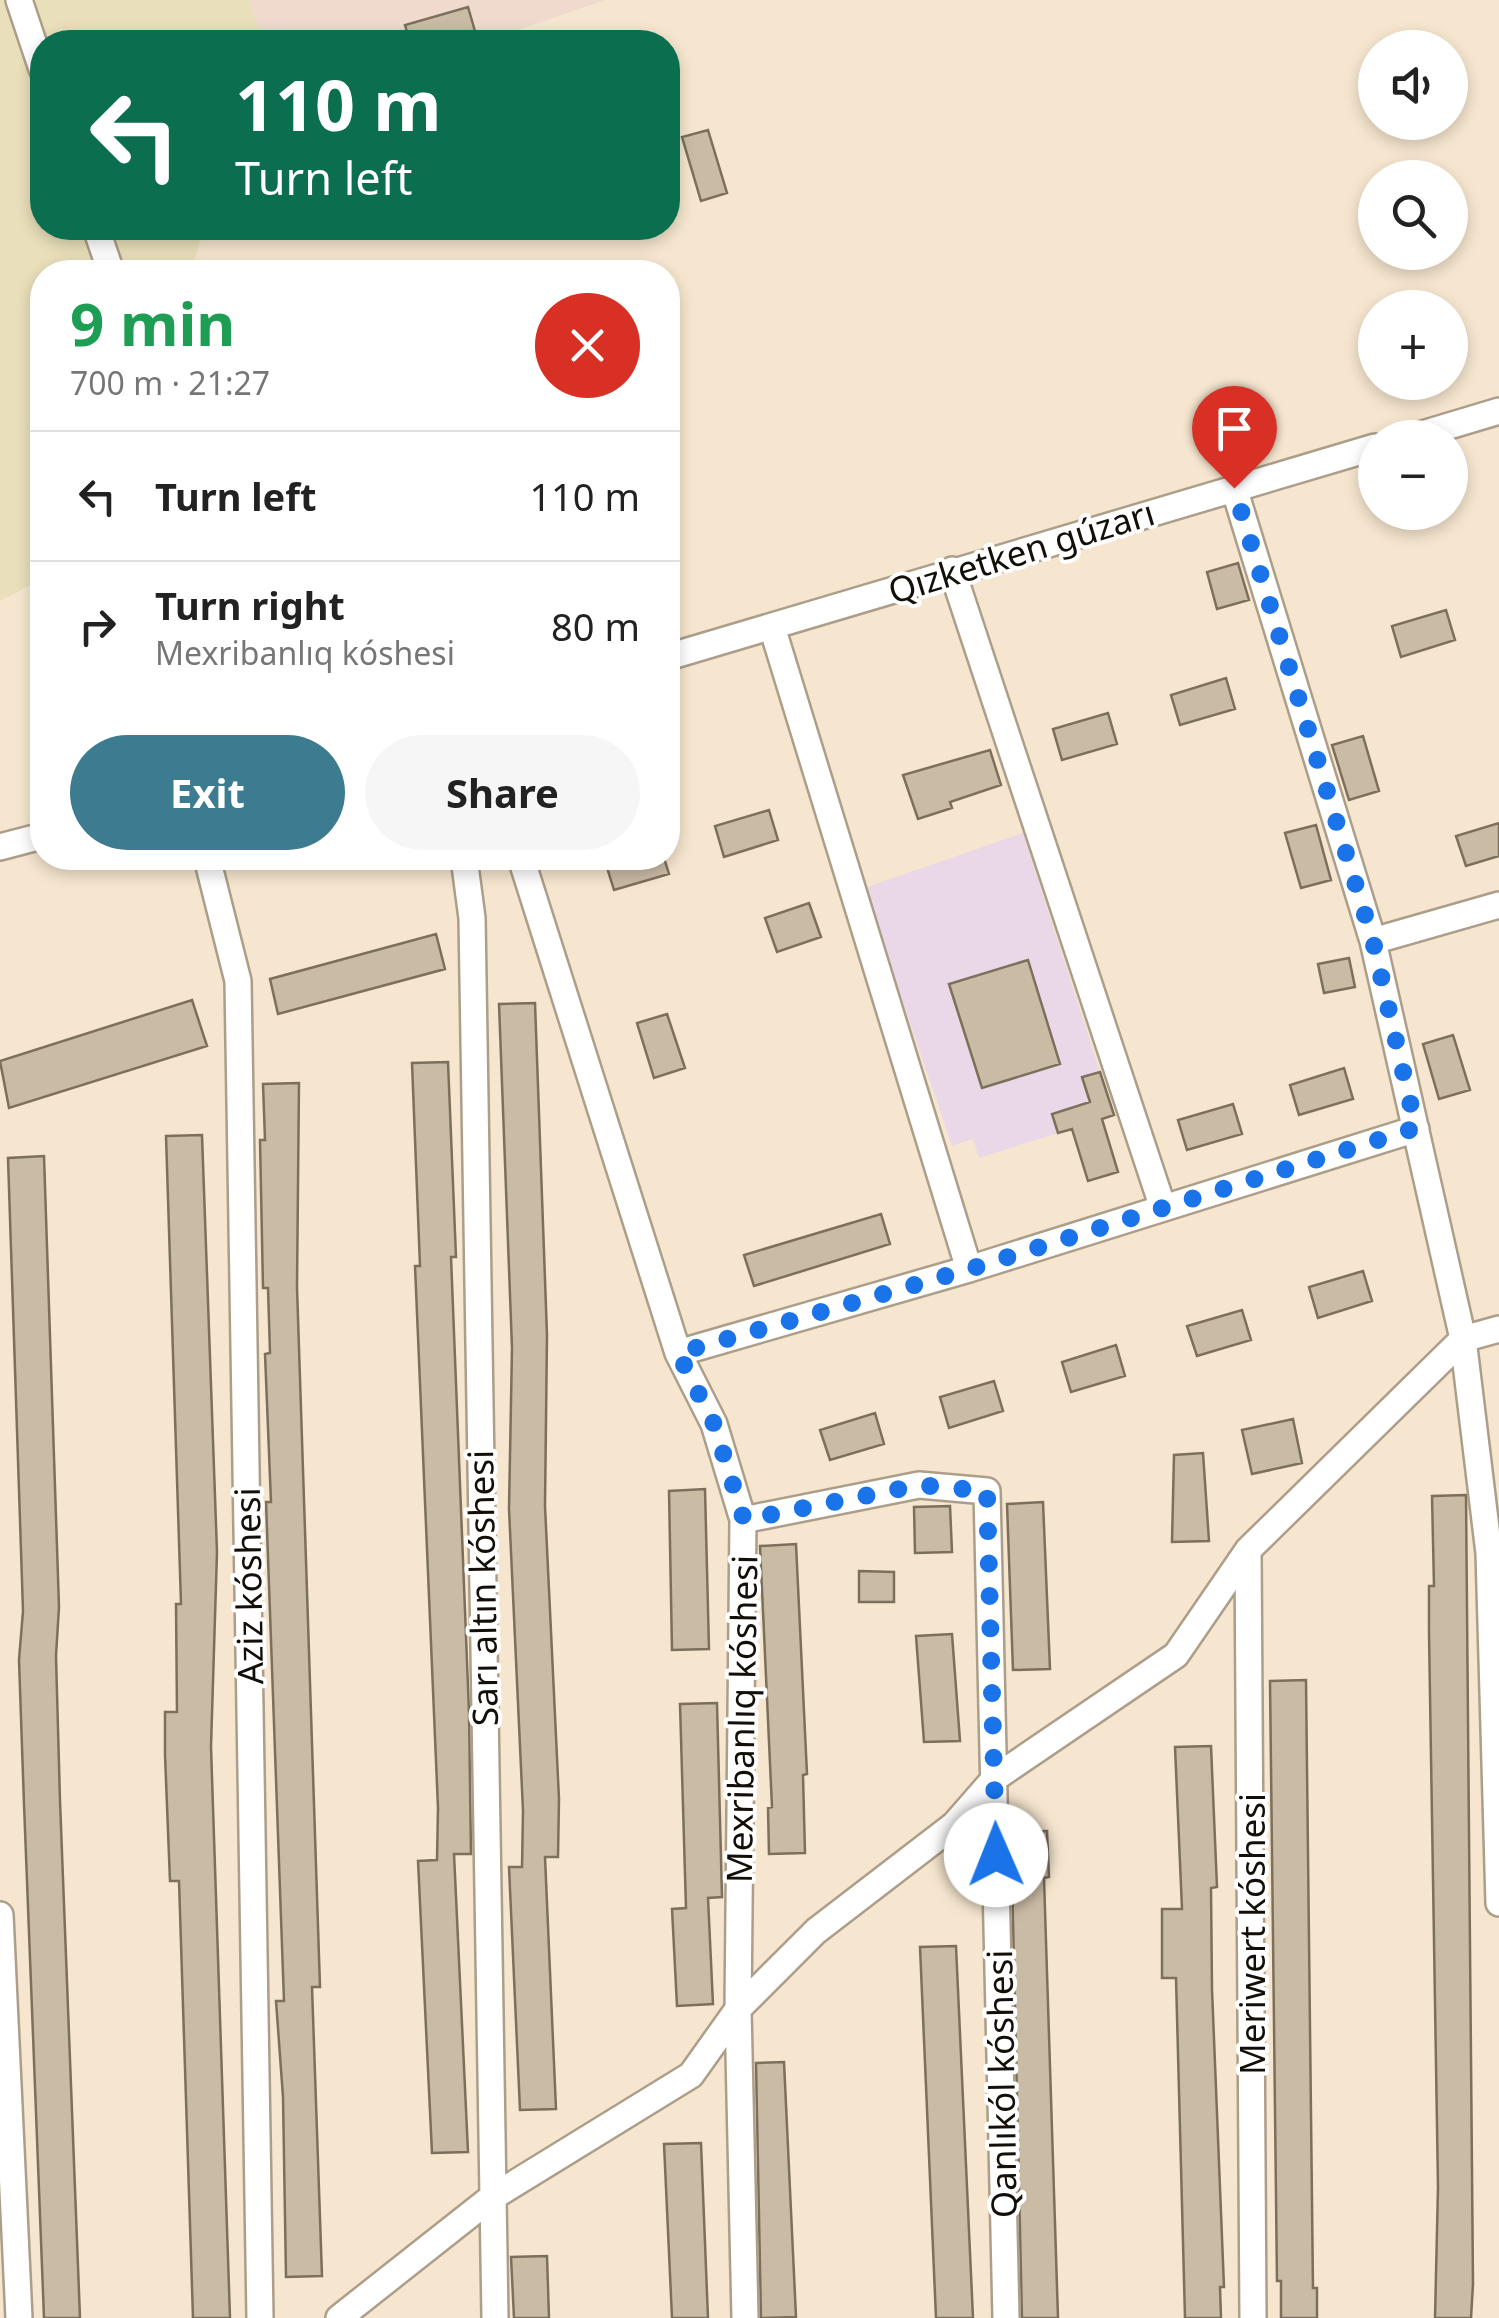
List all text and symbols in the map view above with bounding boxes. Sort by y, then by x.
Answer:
map controls [1358,30,1468,530]
button: sound [1358,30,1468,140]
text: 110 m [235,56,442,152]
icon: left [70,70,200,200]
text: Turn left [235,147,412,208]
button: search [1358,160,1468,270]
text: 9 min [70,282,235,364]
button: + [1358,290,1468,400]
button: close [535,293,640,398]
text: 700 m · 21:27 [70,361,270,404]
pin [1192,386,1277,489]
icon: arrive [1207,401,1262,456]
button: − [1358,420,1468,530]
icon: left [70,469,125,524]
text: Turn left [155,470,317,522]
text: 110 m [529,470,640,522]
street label: Qızketken gúzarı [882,488,1160,614]
text: Turn right [155,579,345,631]
icon: right [70,599,125,654]
text: 80 m [551,600,640,652]
text: Mexribanlıq kóshesi [155,631,455,674]
button: Exit [70,735,345,850]
button: Share [365,735,640,850]
street label: Sarı altın kóshesi [456,1449,508,1727]
street label: Aziz kóshesi [223,1487,273,1685]
street label: Mexribanlıq kóshesi [715,1555,767,1883]
street label: Meriwert kóshesi [1228,1793,1275,2075]
position arrow [944,1803,1048,1907]
street label: Qanlıkól kóshesi [975,1949,1027,2219]

